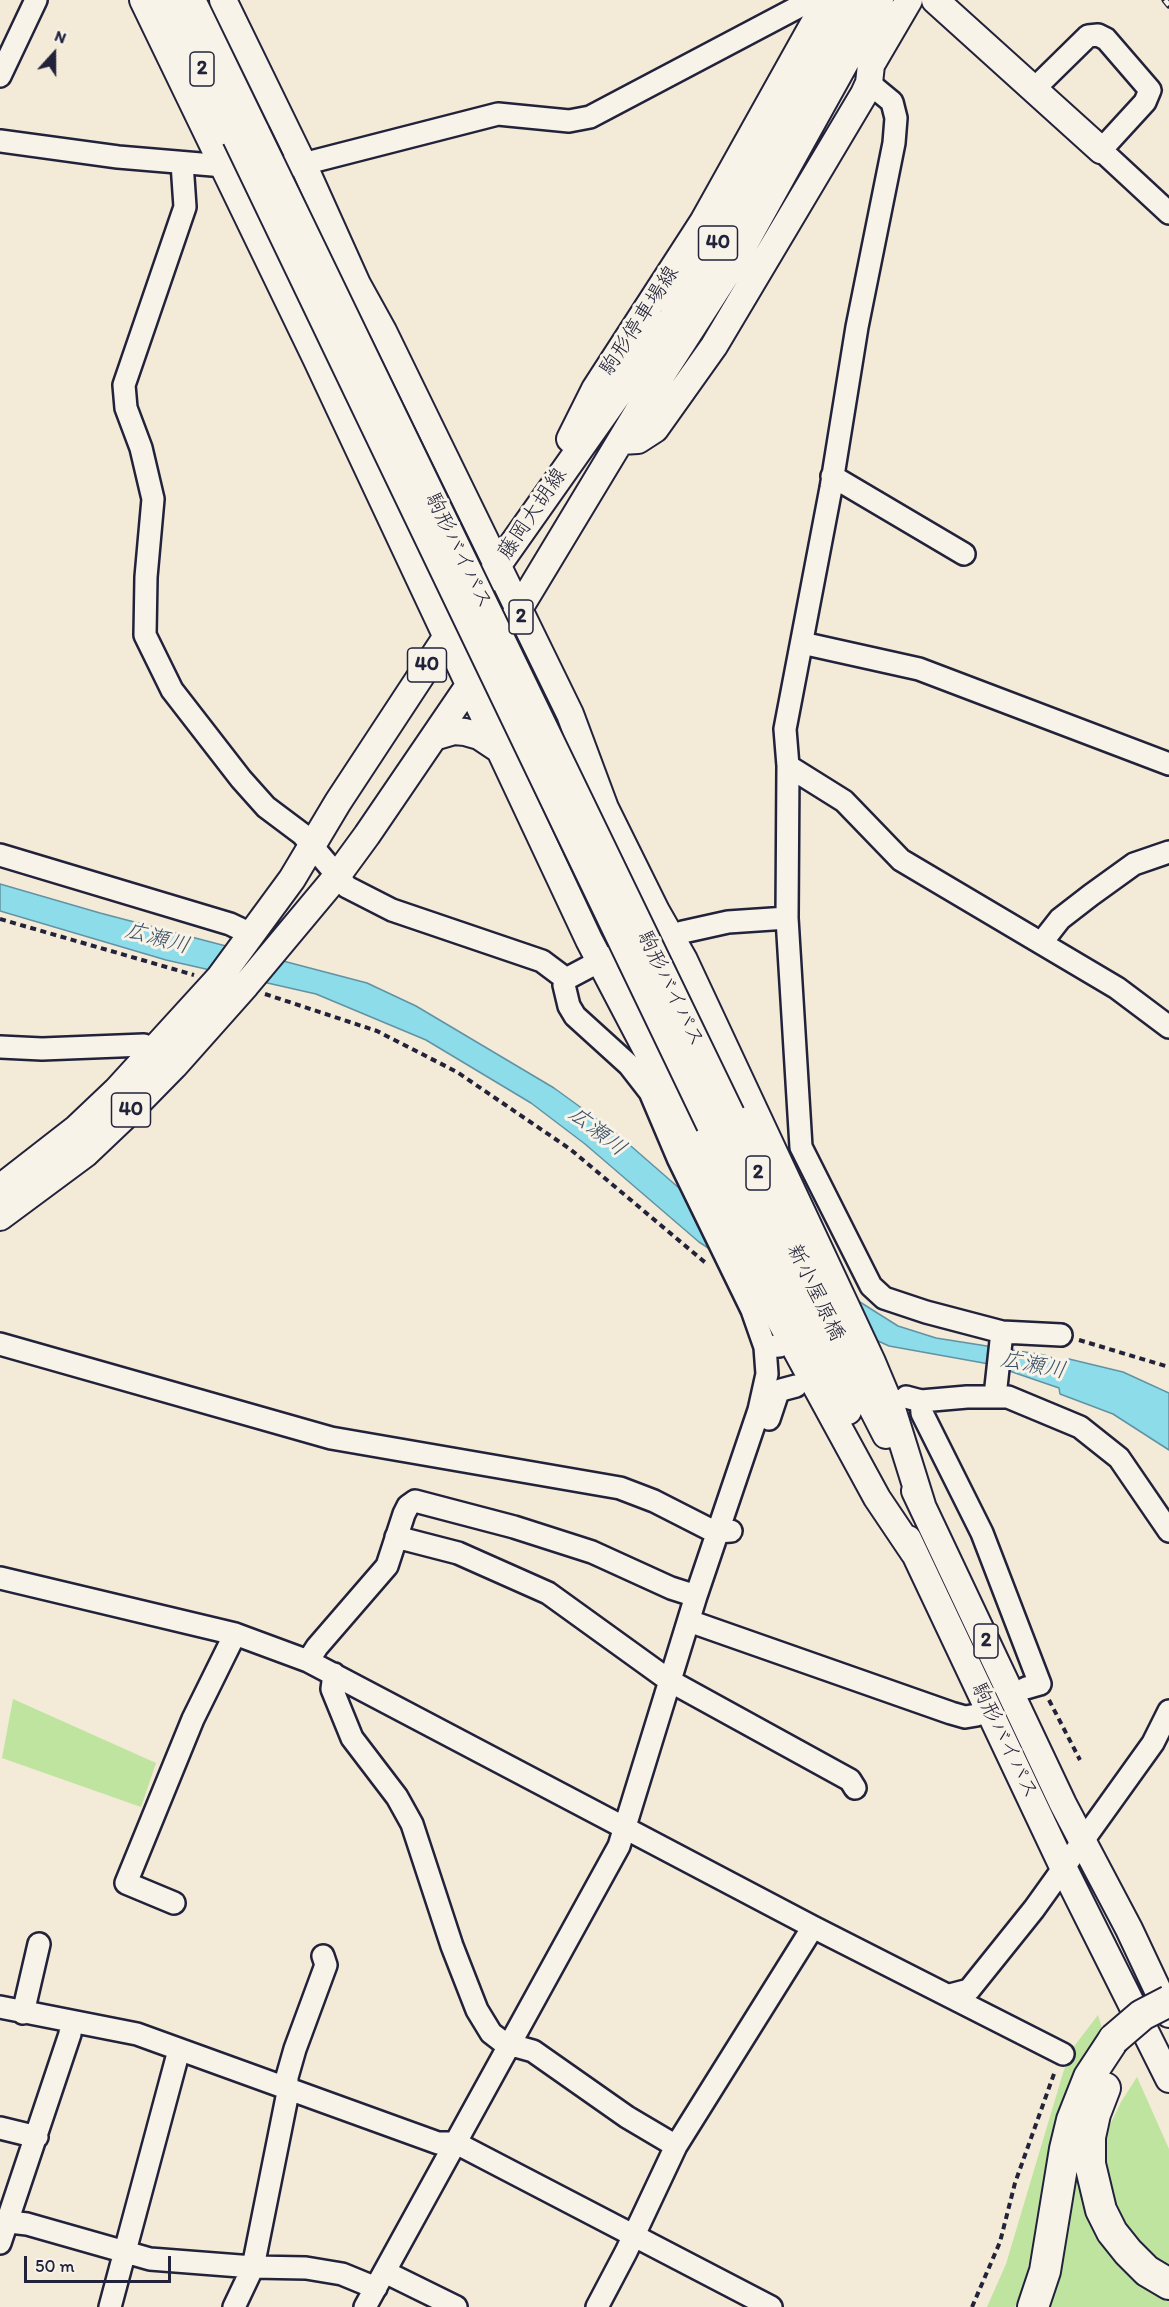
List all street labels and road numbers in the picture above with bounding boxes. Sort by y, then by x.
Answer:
road number: 2 [190,52,214,86]
road number: 40 [698,226,738,260]
street label: 駒形停車場線 [595,261,685,381]
street label: 藤岡大胡線 [493,463,573,565]
street label: 駒形バイパス [419,489,497,613]
road number: 2 [509,600,533,634]
road number: 40 [408,648,446,682]
street label: 駒形バイパス [631,927,709,1051]
road number: 40 [112,1093,150,1127]
road number: 2 [746,1156,770,1190]
street label: 新小屋原橋 [781,1240,849,1346]
road number: 2 [974,1624,998,1658]
street label: 駒形バイパス [965,1679,1043,1803]

